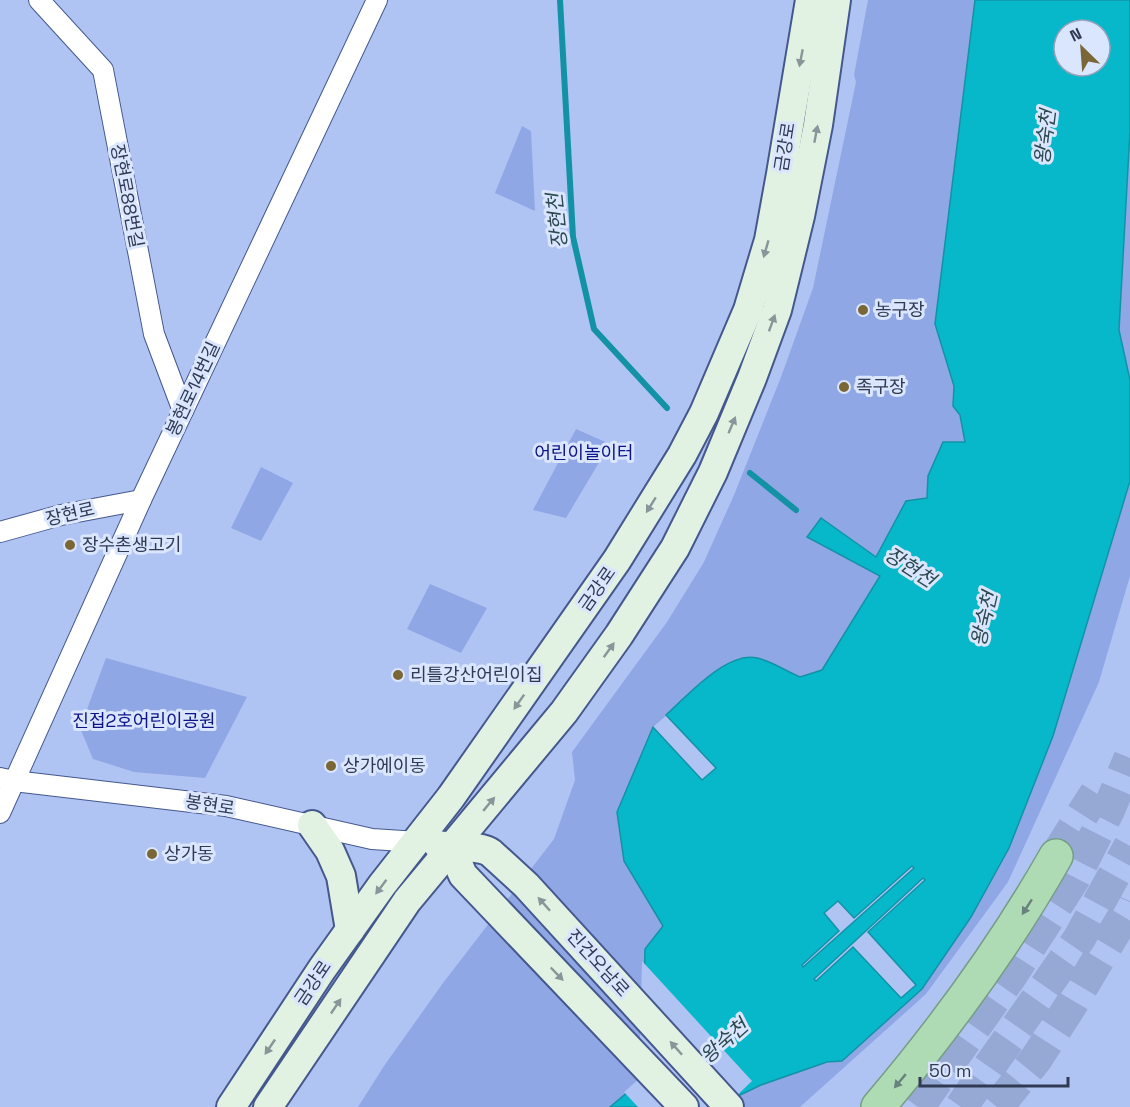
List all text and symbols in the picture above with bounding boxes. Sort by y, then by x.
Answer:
north arrow [1052,18,1112,78]
text: N [1067,23,1085,47]
one-way arrow [796,48,805,67]
water label: 왕숙천 [1029,105,1062,166]
street label: 금강로 [769,121,800,173]
one-way arrow [812,124,821,143]
street label: 장현로88번길 [106,142,149,250]
water label: 장현천 [541,190,573,250]
one-way arrow [761,241,770,259]
place label: 농구장 [875,298,925,321]
marker: 농구장 [856,303,870,317]
one-way arrow [767,314,777,332]
street label: 봉현로14번길 [161,338,224,440]
place label: 족구장 [856,375,906,398]
marker: 족구장 [837,380,851,394]
one-way arrow [728,416,737,434]
park label: 어린이놀이터 [534,441,634,464]
street label: 장현로 [43,497,97,530]
one-way arrow [646,497,657,513]
place label: 장수촌생고기 [82,533,181,556]
marker: 장수촌생고기 [63,538,77,552]
water label: 장현천 [880,541,942,594]
street label: 금강로 [573,562,620,616]
water label: 왕숙천 [965,587,1003,649]
one-way arrow [603,642,615,658]
place label: 리틀강산어린이집 [410,663,542,686]
marker: 리틀강산어린이집 [391,668,405,682]
one-way arrow [513,693,525,709]
park label: 진접2호어린이공원 [72,709,216,732]
place label: 상가에이동 [343,754,426,777]
marker: 상가에이동 [324,759,338,773]
street label: 봉현로 [184,789,236,820]
one-way arrow [483,796,496,812]
place label: 상가동 [164,842,214,865]
marker: 상가동 [145,847,159,861]
one-way arrow [375,879,388,895]
one-way arrow [538,897,551,912]
one-way arrow [1021,898,1032,915]
street label: 진건오남로 [562,924,635,1001]
street label: 금강로 [289,956,336,1010]
one-way arrow [550,966,564,980]
one-way arrow [330,998,341,1014]
water label: 왕숙천 [695,1011,755,1069]
one-way arrow [265,1039,276,1055]
one-way arrow [669,1041,683,1056]
scale bar [920,1050,1068,1088]
text: 50 m [929,1059,971,1082]
one-way arrow [894,1073,907,1088]

